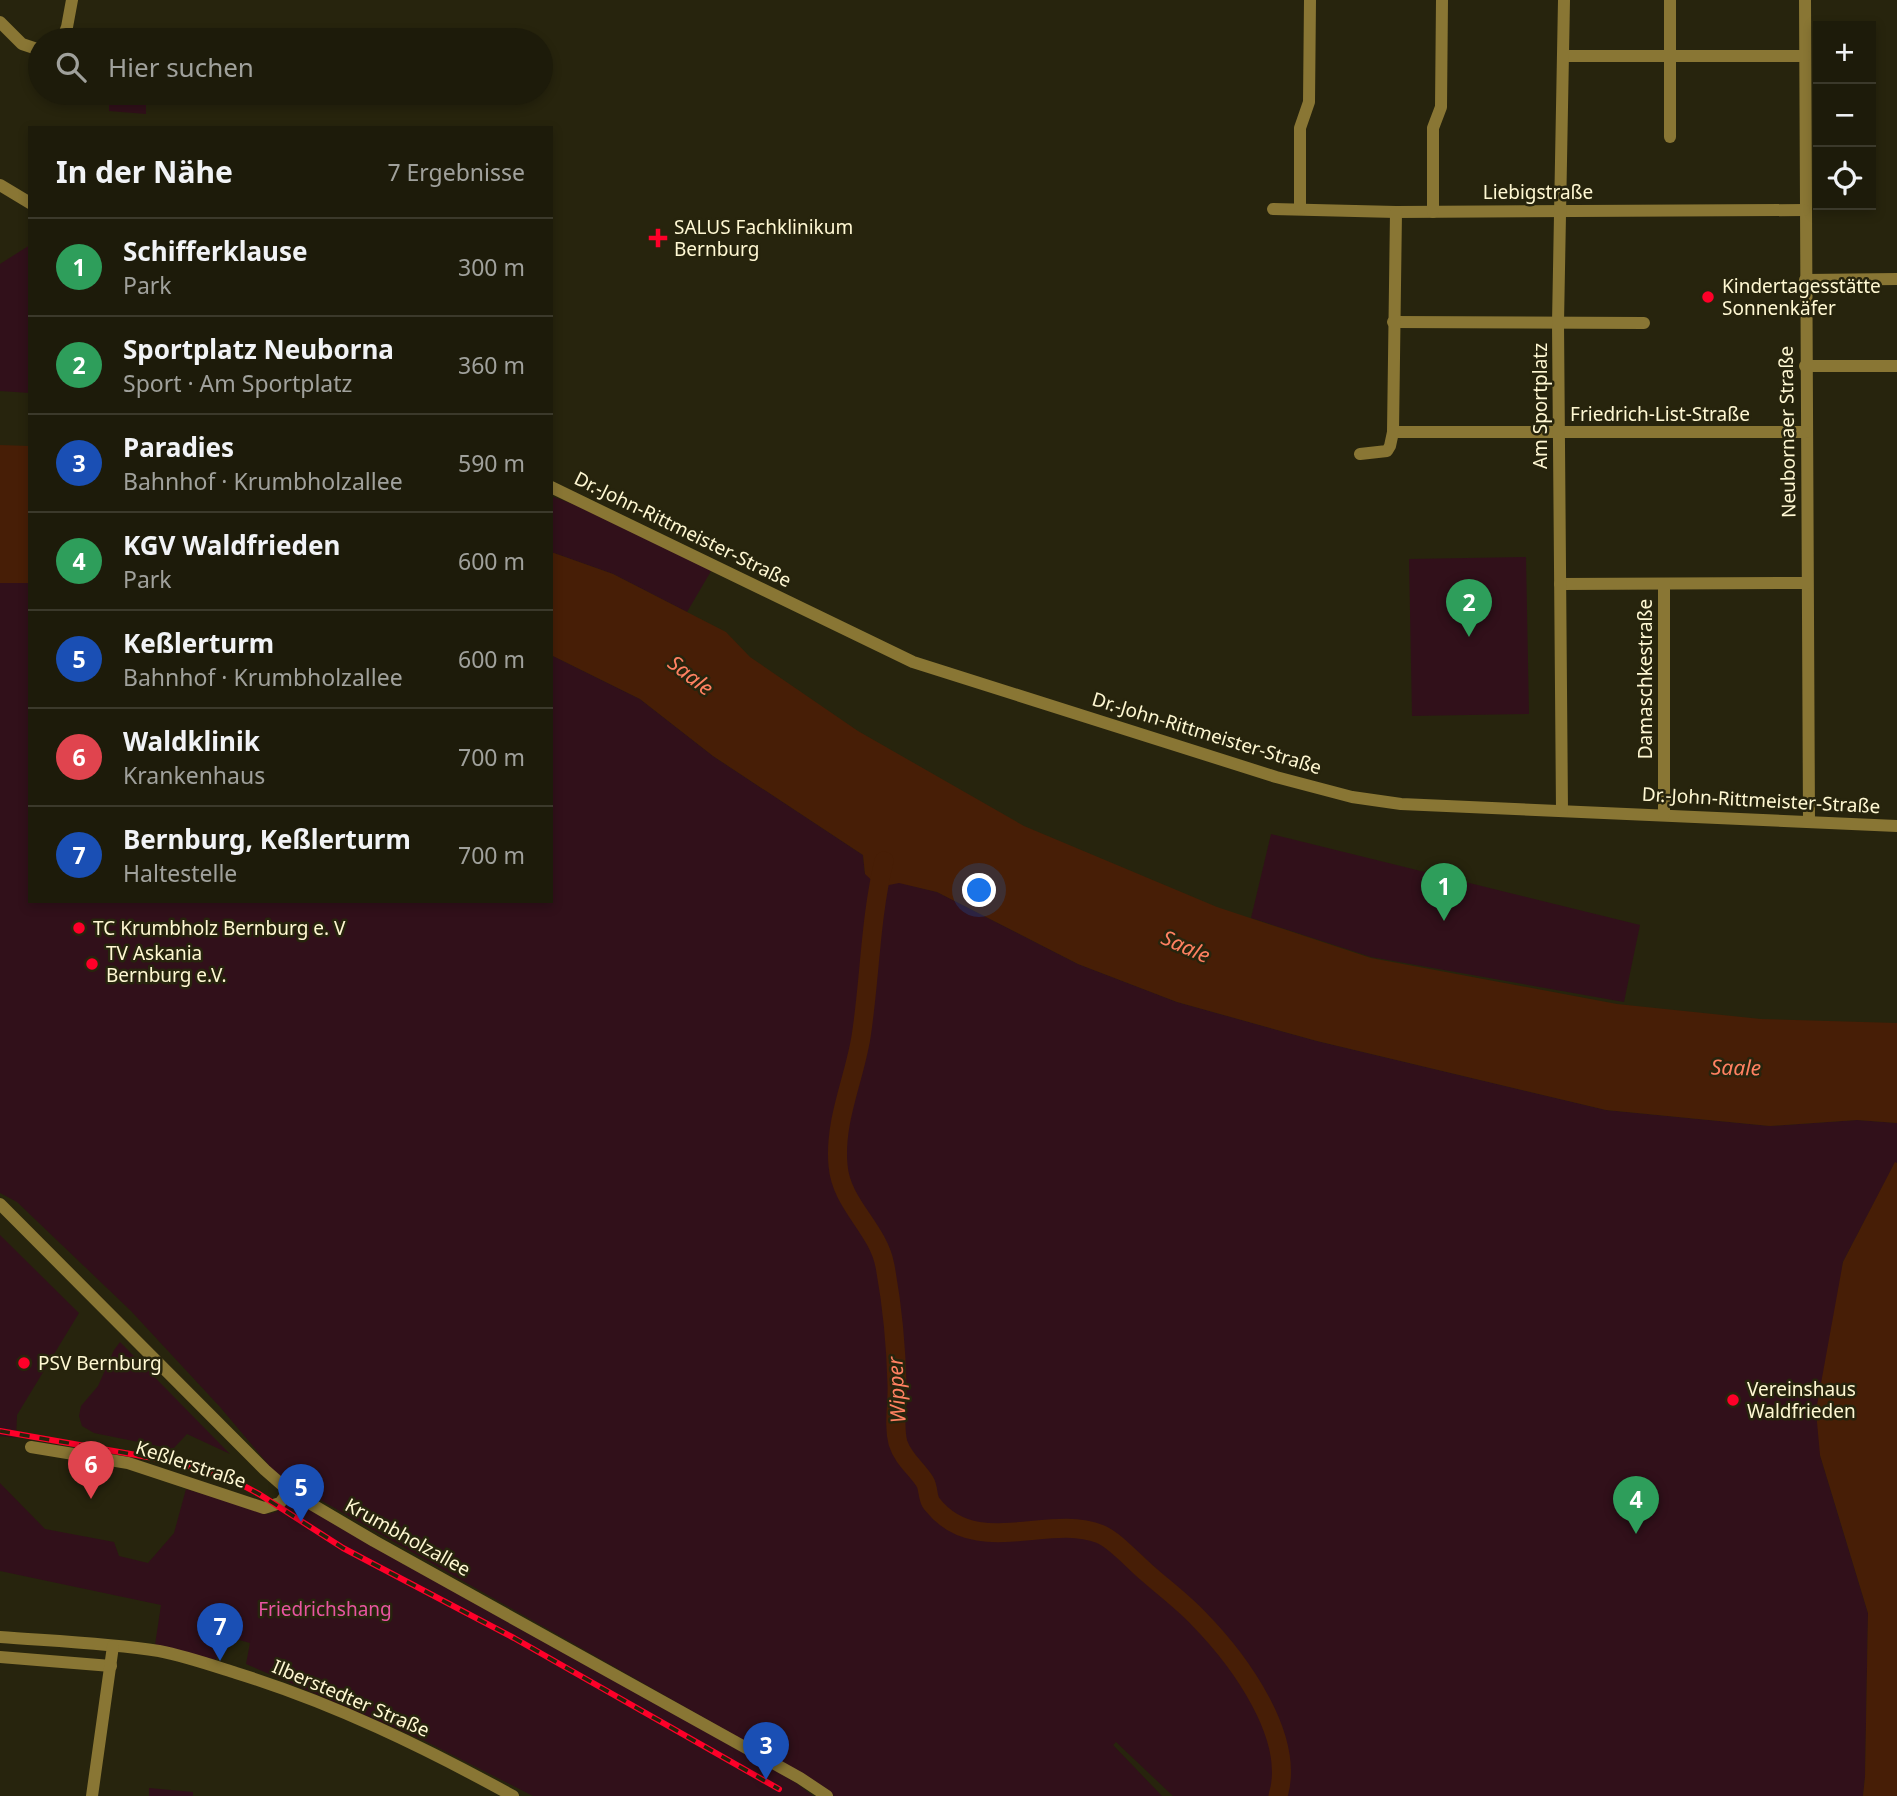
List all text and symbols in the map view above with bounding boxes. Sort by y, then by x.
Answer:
map controls [1813,21,1876,210]
button: + [1813,21,1876,84]
search box [28,28,553,105]
icon: search [52,48,90,86]
text: Hier suchen [108,49,254,85]
button: − [1813,84,1876,147]
button: locate [1813,147,1876,210]
text: In der Nähe [56,151,233,192]
text: 7 Ergebnisse [387,156,525,188]
street label: Liebigstraße [1483,179,1593,205]
place label: SALUS Fachklinikum Bernburg [674,214,853,262]
marker: SALUS Fachklinikum Bernburg [648,228,668,248]
text: Schifferklause [123,233,308,269]
text: 1 [72,251,86,283]
text: 300 m [458,251,525,283]
text: Park [123,269,172,301]
place label: Kindertagesstätte Sonnenkäfer [1722,273,1881,321]
marker: Kindertagesstätte Sonnenkäfer [1700,289,1716,305]
text: Sportplatz Neuborna [123,331,394,367]
street label: Am Sportplatz [1527,343,1553,469]
street label: Neubornaer Straße [1773,346,1801,518]
text: 2 [72,349,86,381]
text: 360 m [458,349,525,381]
text: Sport · Am Sportplatz [123,367,352,399]
street label: Friedrich-List-Straße [1570,401,1750,427]
text: Paradies [123,429,234,465]
text: 3 [72,447,86,479]
text: 590 m [458,447,525,479]
text: Bahnhof · Krumbholzallee [123,465,403,497]
street label: Dr.-John-Rittmeister-Straße [570,465,796,593]
text: KGV Waldfrieden [123,527,340,563]
text: 4 [72,545,86,577]
text: 600 m [458,545,525,577]
text: Park [123,563,172,595]
pin: 2 [1446,579,1492,637]
street label: Damaschkestraße [1632,599,1658,759]
text: Keßlerturm [123,625,274,661]
text: 5 [72,643,86,675]
text: 600 m [458,643,525,675]
water label: Saale [663,648,719,702]
text: Bahnhof · Krumbholzallee [123,661,403,693]
street label: Dr.-John-Rittmeister-Straße [1089,686,1325,780]
text: Waldklinik [123,723,260,759]
text: 6 [72,741,86,773]
text: 700 m [458,741,525,773]
text: Krankenhaus [123,759,265,791]
street label: Dr.-John-Rittmeister-Straße [1641,781,1881,819]
text: Bernburg, Keßlerturm [123,821,411,857]
text: 7 [72,839,86,871]
text: 700 m [458,839,525,871]
text: Haltestelle [123,857,237,889]
pin: 1 [1421,863,1467,921]
your location [962,873,996,907]
place label: TC Krumbholz Bernburg e. V [93,915,346,941]
marker: TC Krumbholz Bernburg e. V [71,920,87,936]
water label: Saale [1157,923,1215,969]
place label: TV Askania Bernburg e.V. [106,940,227,988]
marker: TV Askania Bernburg e.V. [84,956,100,972]
water label: Saale [1711,1053,1761,1081]
place label: PSV Bernburg [38,1350,162,1376]
water label: Wipper [880,1354,912,1424]
marker: PSV Bernburg [16,1355,32,1371]
place label: Vereinshaus Waldfrieden [1747,1376,1856,1424]
marker: Vereinshaus Waldfrieden [1725,1392,1741,1408]
street label: Keßlerstraße [132,1434,250,1494]
pin: 6 [68,1441,114,1499]
pin: 5 [278,1464,324,1522]
pin: 4 [1613,1476,1659,1534]
street label: Krumbholzallee [341,1492,475,1582]
park label: Friedrichshang [258,1596,392,1622]
pin: 7 [197,1603,243,1661]
street label: Ilberstedter Straße [268,1653,434,1743]
pin: 3 [743,1722,789,1780]

